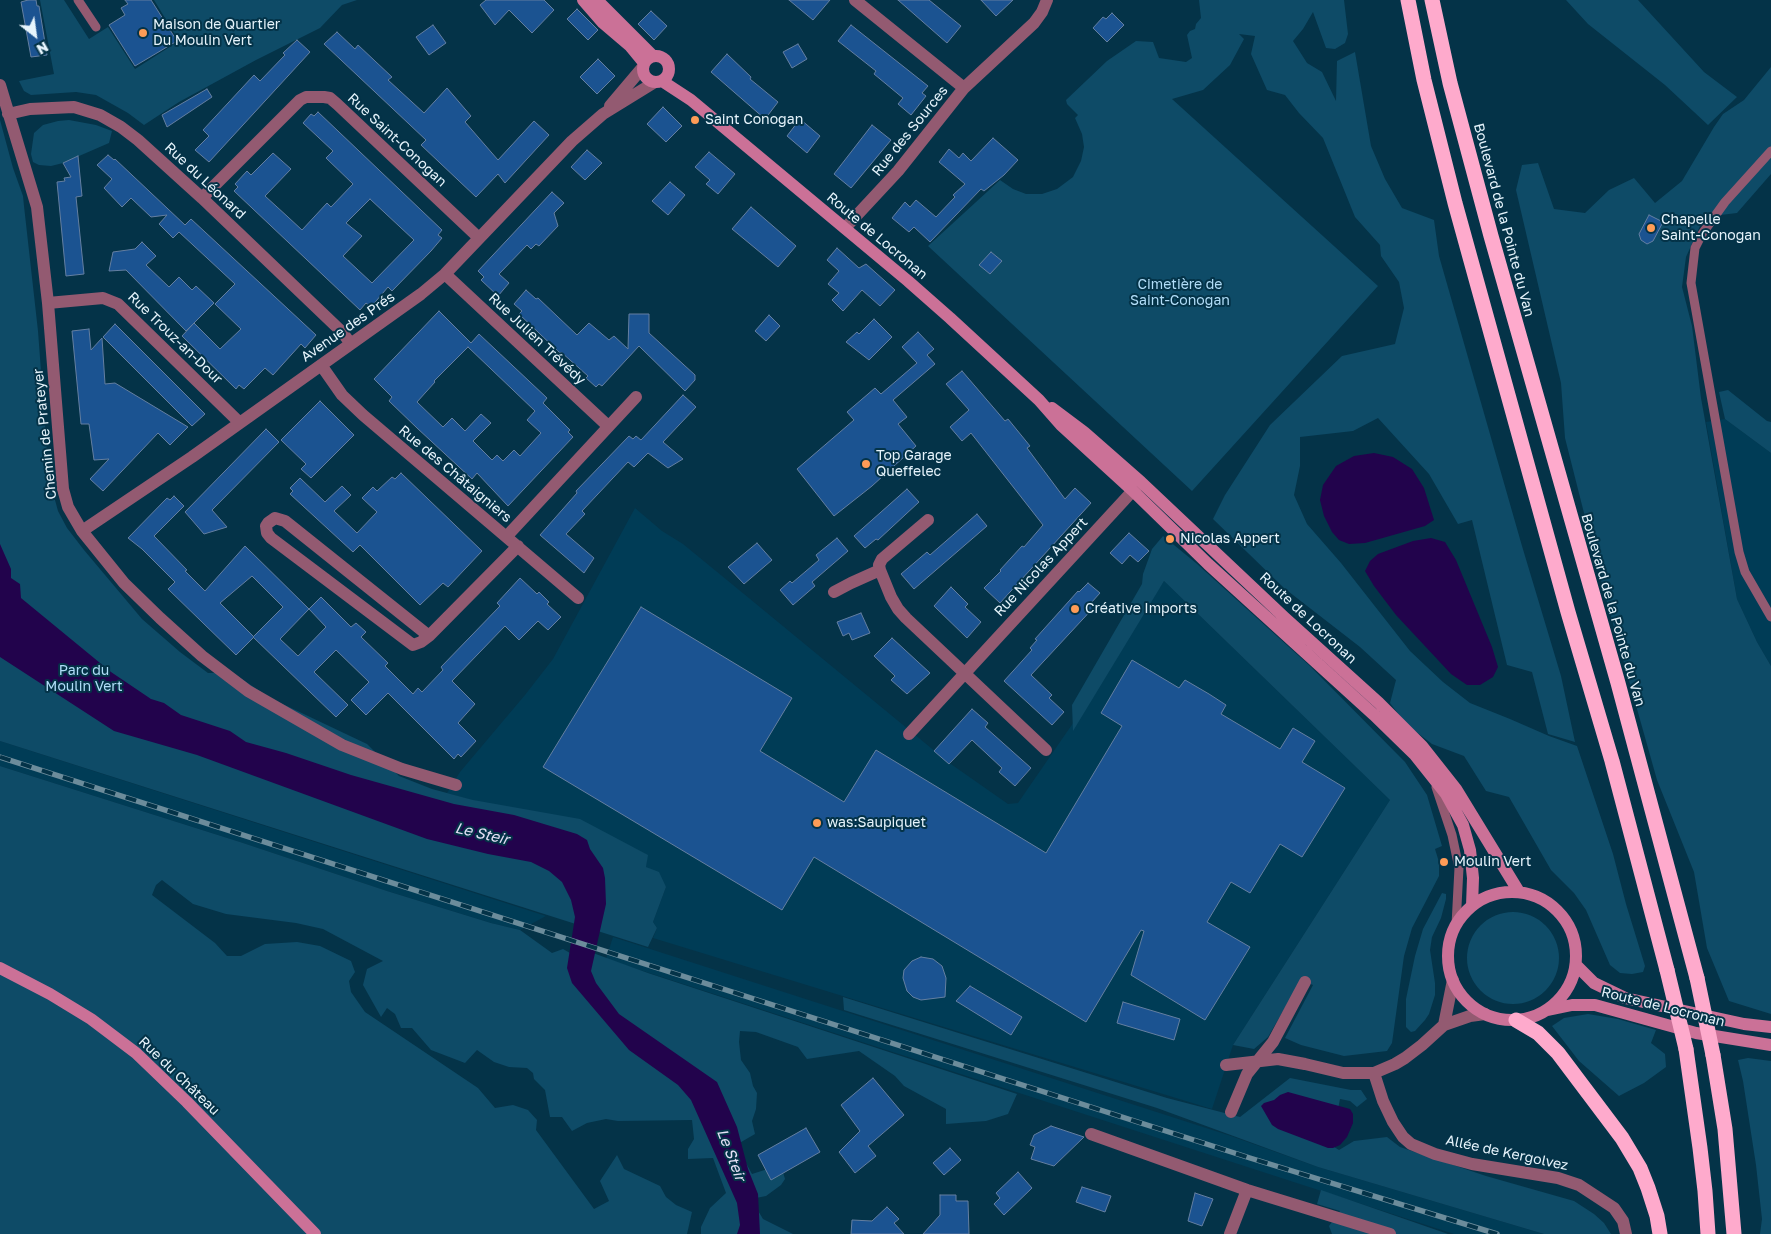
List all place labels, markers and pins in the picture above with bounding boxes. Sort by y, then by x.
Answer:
place label: Maison de Quartier Du Moulin Vert [153,17,280,49]
marker: Maison de Quartier Du Moulin Vert [137,27,149,39]
place label: Saint Conogan [705,112,803,128]
marker: Saint Conogan [689,114,701,126]
place label: Chapelle Saint-Conogan [1661,212,1761,244]
marker: Chapelle Saint-Conogan [1645,222,1657,234]
place label: Top Garage Queffelec [876,448,952,481]
marker: Top Garage Queffelec [860,458,872,470]
place label: Nicolas Appert [1180,531,1280,547]
marker: Nicolas Appert [1164,533,1176,545]
place label: Créative Imports [1085,601,1197,617]
marker: Créative Imports [1069,603,1081,615]
place label: was:Saupiquet [827,815,926,831]
marker: was:Saupiquet [811,817,823,829]
place label: Moulin Vert [1454,854,1531,870]
marker: Moulin Vert [1438,856,1450,868]

